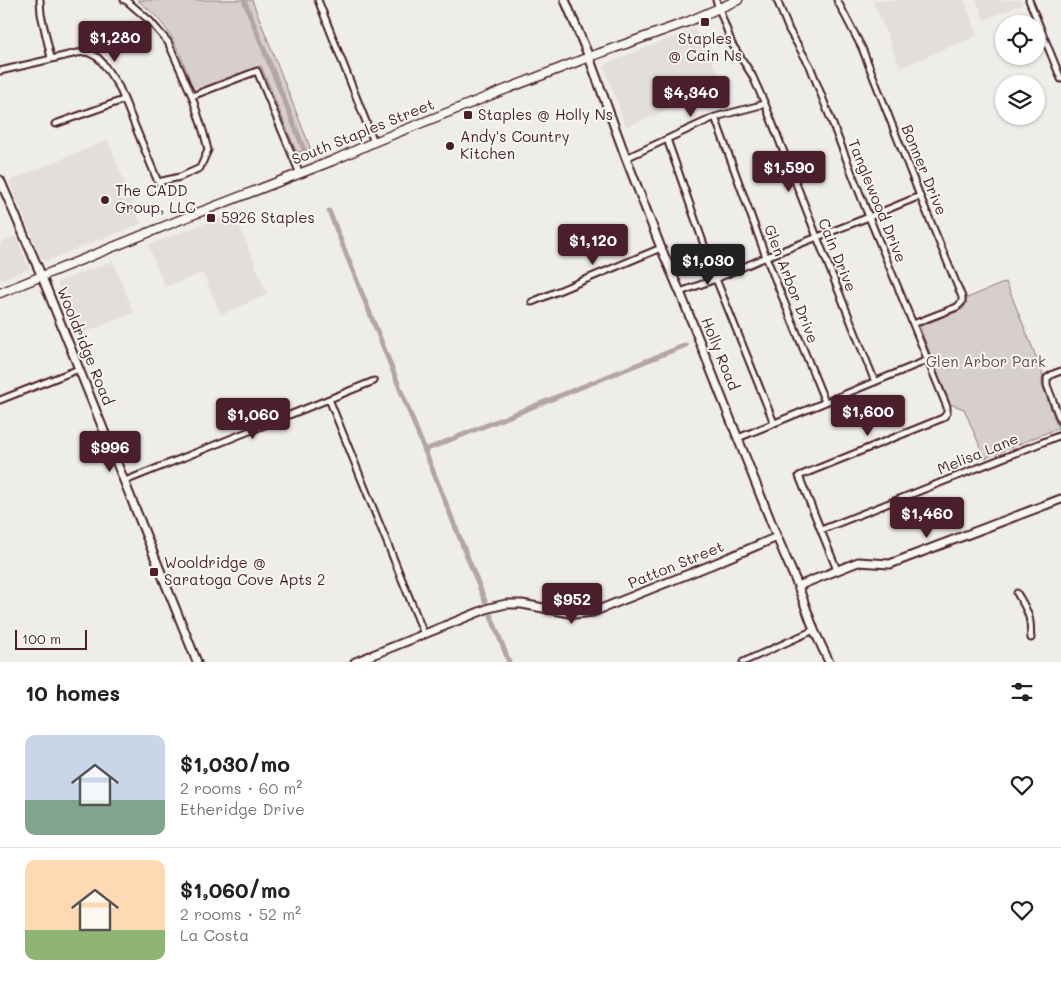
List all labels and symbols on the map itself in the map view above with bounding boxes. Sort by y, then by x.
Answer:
marker: Staples @ Cain Ns [699,16,711,28]
pin: $1,280 [74,20,156,63]
place label: Staples @ Cain Ns [668,28,742,65]
pin: $4,340 [650,76,732,118]
street label: South Staples Street [288,93,437,169]
place label: Staples @ Holly Ns [478,104,613,124]
marker: Staples @ Holly Ns [462,109,474,121]
street label: Bonner Drive [898,121,952,218]
place label: Andy's Country Kitchen [460,126,570,163]
street label: Tanglewood Drive [844,136,912,265]
marker: Andy's Country Kitchen [444,140,456,152]
pin: $1,590 [748,150,830,193]
place label: The CADD Group, LLC [115,180,196,217]
marker: The CADD Group, LLC [99,194,111,206]
place label: 5926 Staples [221,207,315,227]
marker: 5926 Staples [205,212,217,224]
street label: Cain Drive [814,215,862,294]
street label: Glen Arbor Drive [760,221,824,346]
pin: $1,120 [552,224,634,266]
pin: $1,030 [667,244,749,286]
street label: Wooldridge Road [53,283,119,408]
street label: Holly Road [697,314,745,393]
park label: Glen Arbor Park [926,351,1046,371]
pin: $1,600 [827,394,909,437]
pin: $1,060 [212,398,294,440]
street label: Melisa Lane [934,428,1021,478]
pin: $996 [80,430,140,473]
pin: $1,460 [886,496,968,539]
street label: Patton Street [625,536,726,592]
place label: Wooldridge @ Saratoga Cove Apts 2 [164,552,325,589]
marker: Wooldridge @ Saratoga Cove Apts 2 [148,566,160,578]
pin: $952 [542,582,602,625]
scale bar [15,627,88,650]

